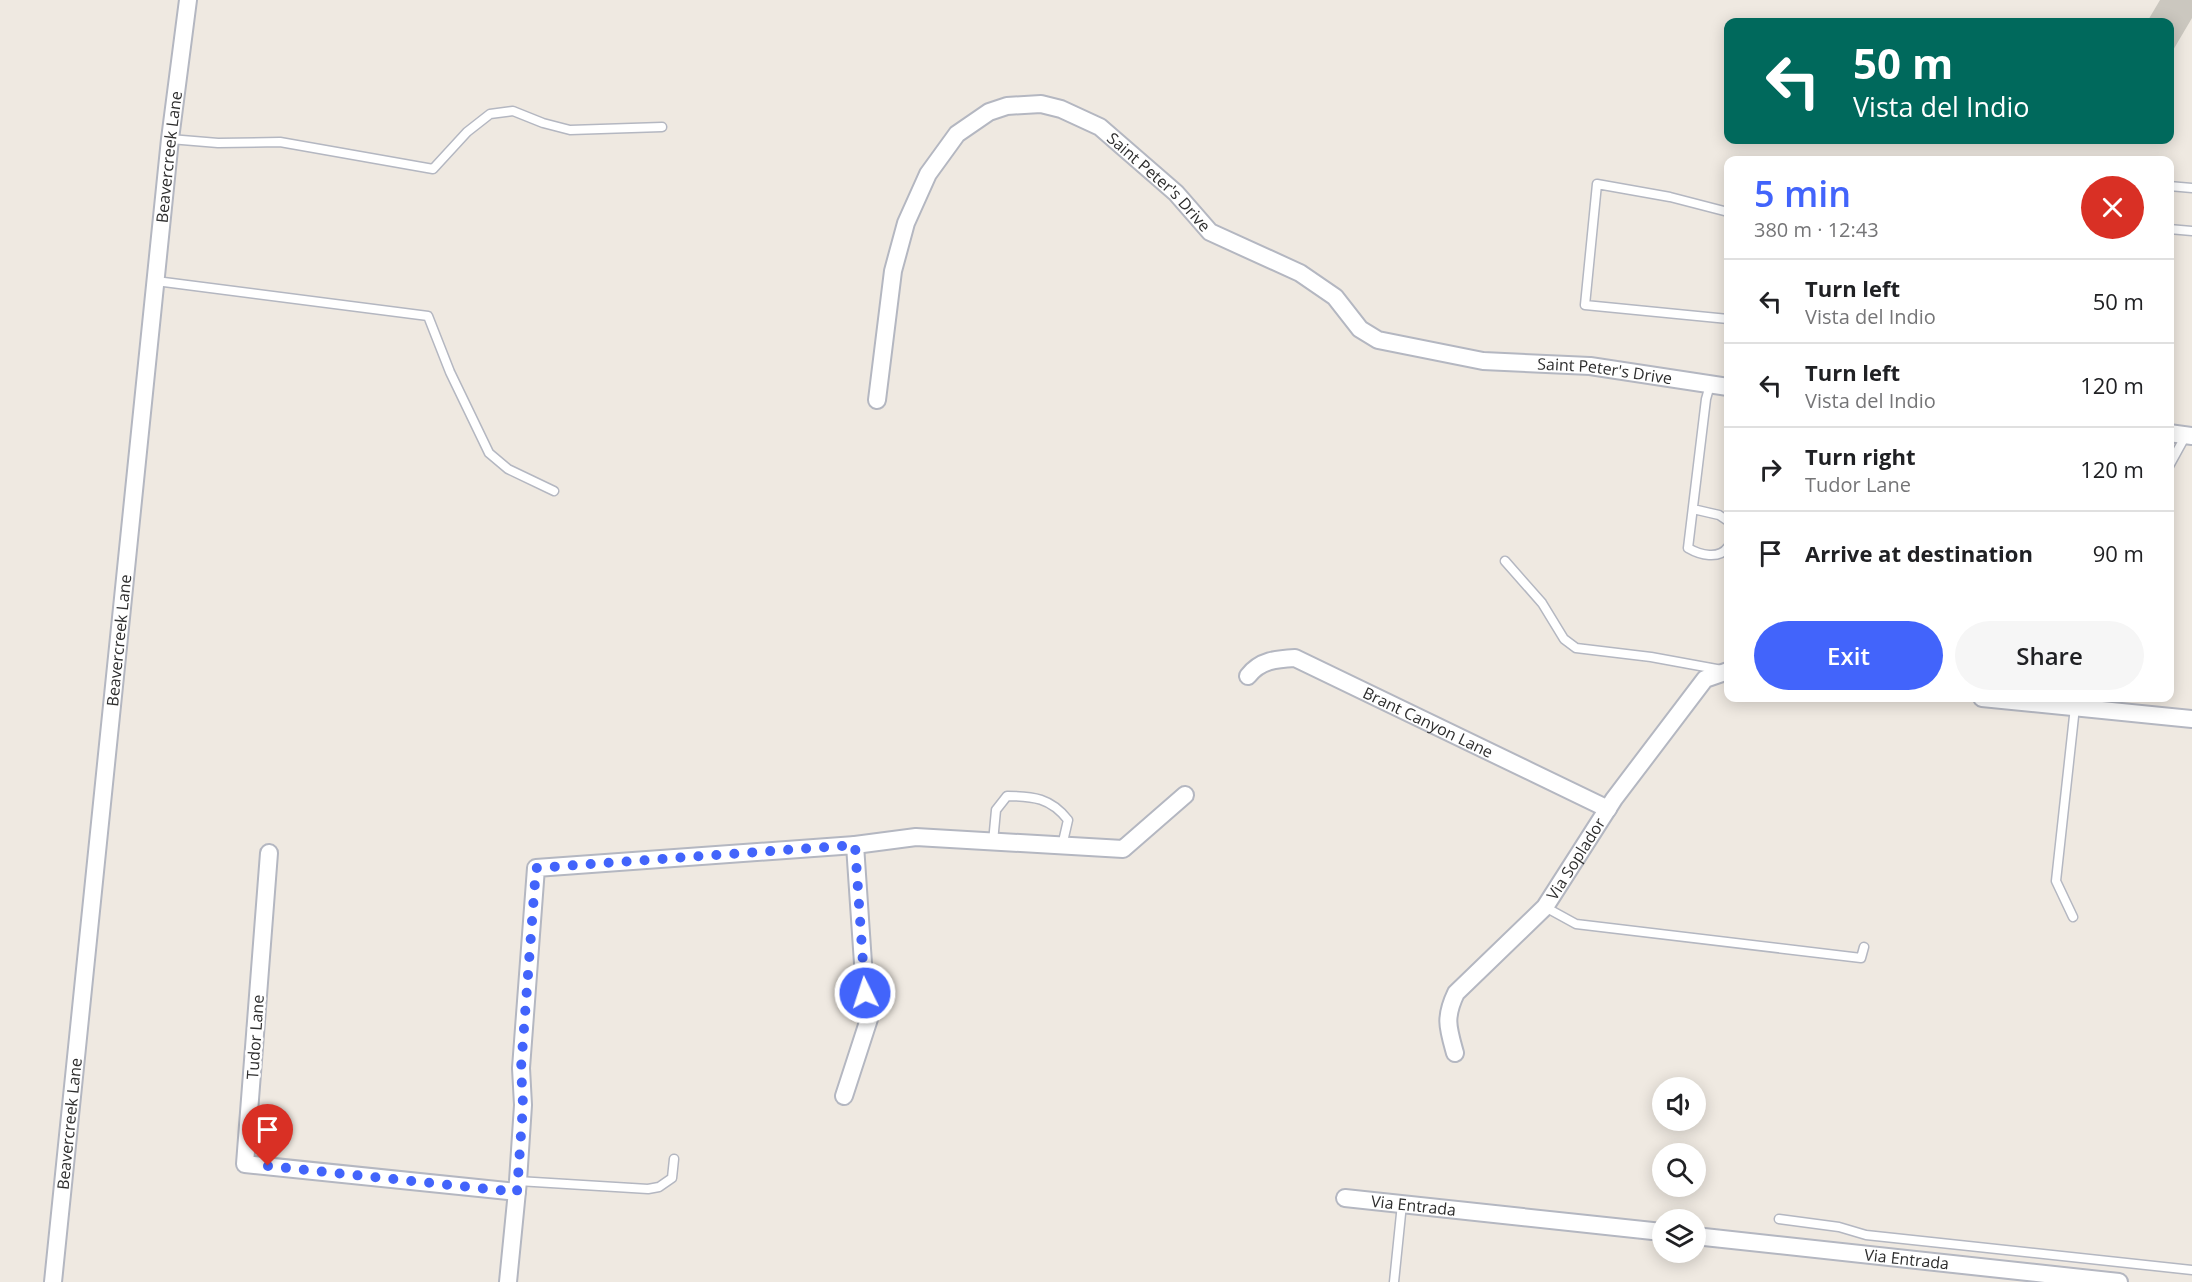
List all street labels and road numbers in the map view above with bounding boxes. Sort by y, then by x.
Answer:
street label: Beavercreek Lane [150,90,187,224]
street label: Saint Peter's Drive [1103,127,1216,236]
street label: Saint Peter's Drive [1537,353,1674,389]
street label: Beavercreek Lane [101,573,136,707]
street label: Brant Canyon Lane [1359,681,1497,763]
street label: Via Soplador [1541,813,1611,904]
street label: Tudor Lane [241,994,269,1080]
street label: Beavercreek Lane [51,1057,87,1191]
street label: Via Entrada [1370,1190,1457,1221]
street label: Via Entrada [1863,1243,1950,1275]

